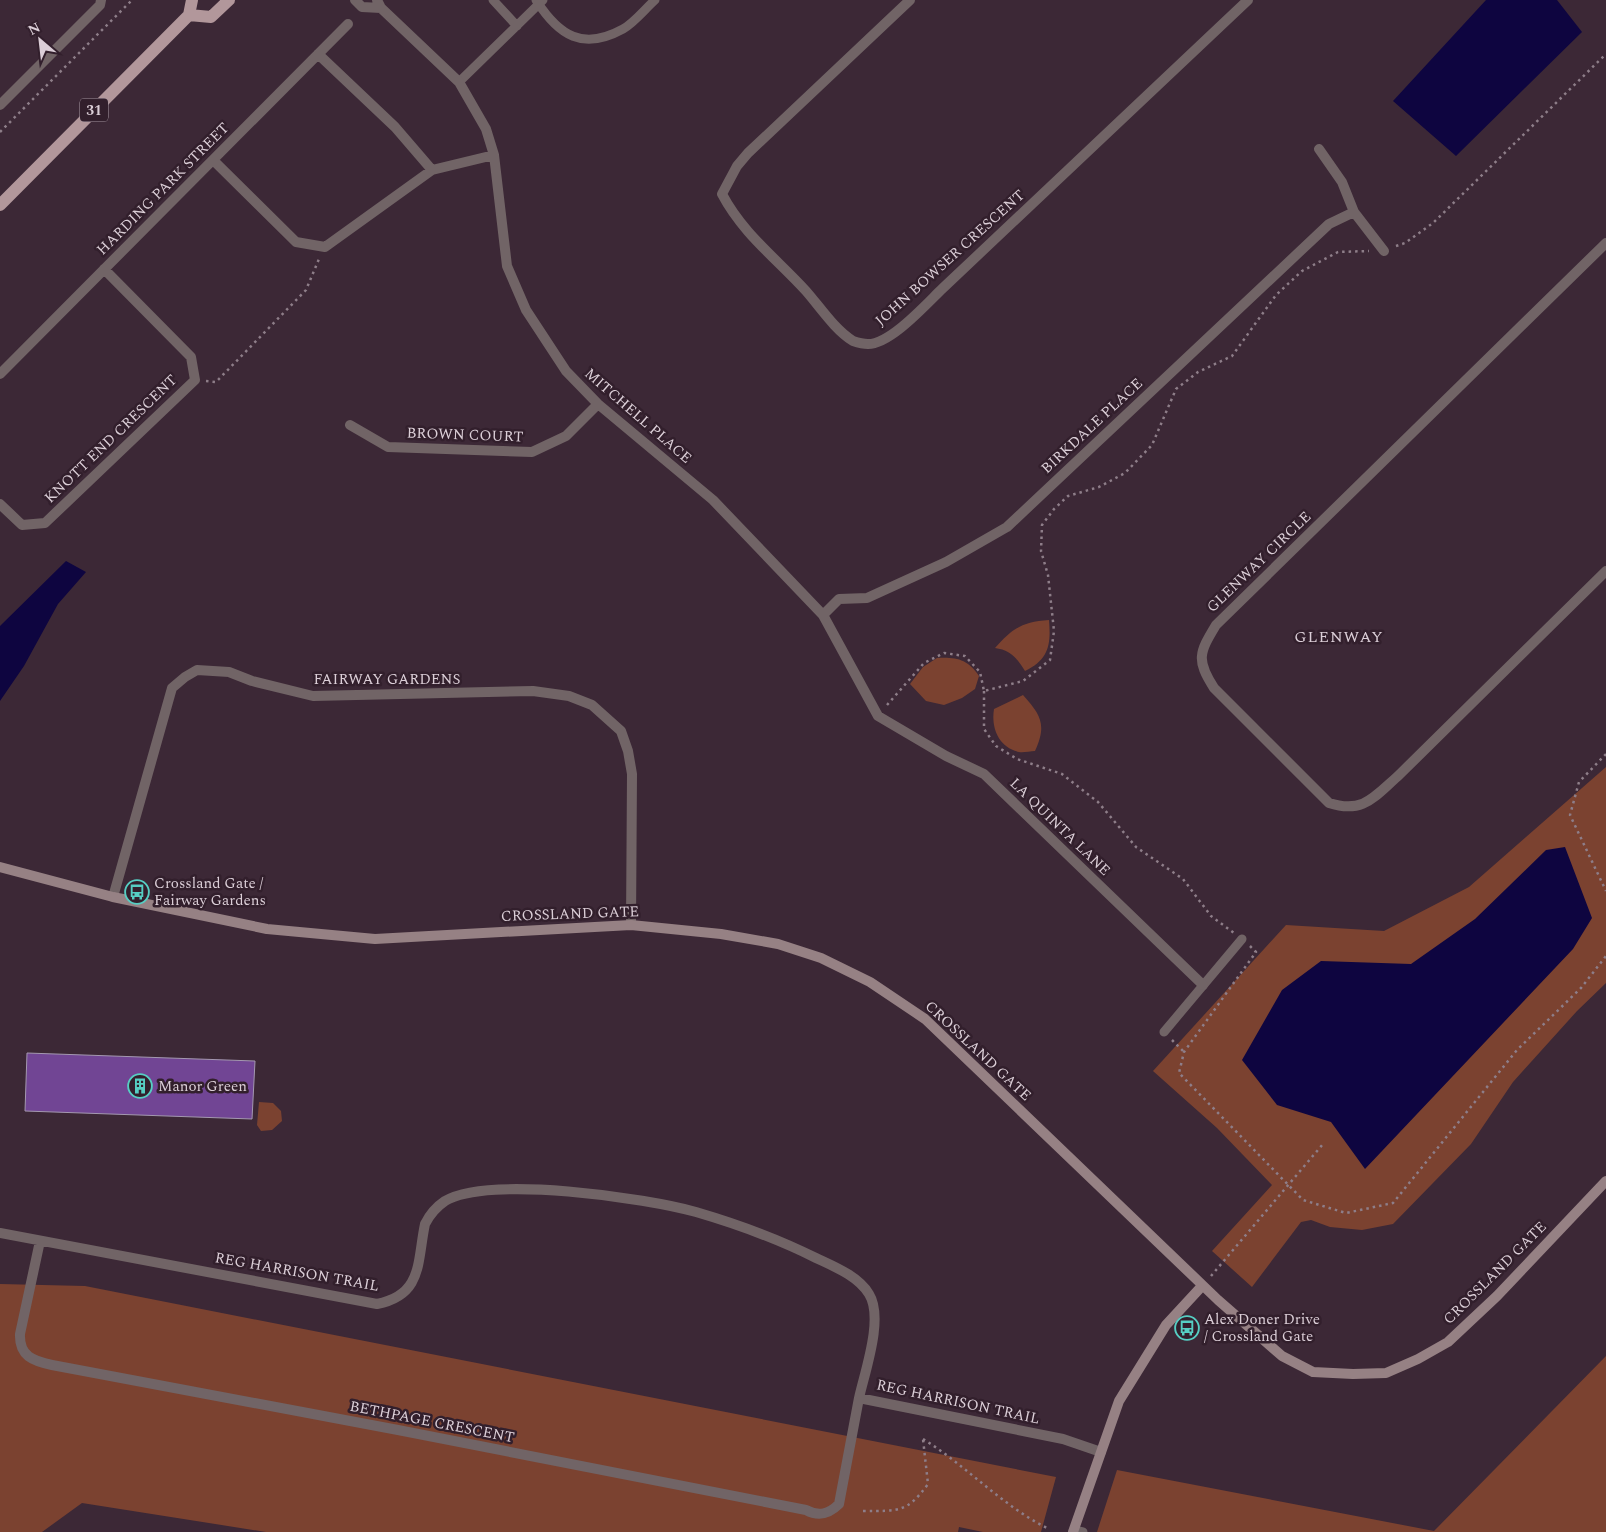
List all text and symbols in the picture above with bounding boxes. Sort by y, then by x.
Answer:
north arrow [15,15,65,65]
text: N [24,17,44,41]
road number: 31 [80,98,108,122]
street label: HARDING PARK STREET [91,117,235,261]
street label: JOHN BOWSER CRESCENT [870,184,1030,332]
street label: MITCHELL PLACE [579,363,697,469]
street label: KNOTT END CRESCENT [39,369,183,509]
street label: BIRKDALE PLACE [1036,373,1148,479]
street label: BROWN COURT [406,421,524,449]
street label: GLENWAY CIRCLE [1201,506,1317,618]
district label: GLENWAY [1294,625,1384,649]
street label: FAIRWAY GARDENS [313,668,461,691]
street label: LA QUINTA LANE [1004,773,1116,881]
place label: Crossland Gate / Fairway Gardens [154,872,266,912]
bus stop icon: Crossland Gate / Fairway Gardens [124,879,150,905]
street label: CROSSLAND GATE [500,900,640,928]
street label: CROSSLAND GATE [920,995,1036,1107]
building icon: Manor Green [127,1073,153,1099]
place label: Manor Green [158,1075,247,1098]
street label: CROSSLAND GATE [1438,1216,1552,1330]
street label: REG HARRISON TRAIL [213,1246,381,1298]
place label: Alex Doner Drive / Crossland Gate [1204,1308,1320,1348]
bus stop icon: Alex Doner Drive / Crossland Gate [1174,1315,1200,1341]
street label: REG HARRISON TRAIL [874,1373,1042,1431]
street label: BETHPAGE CRESCENT [348,1395,516,1449]

